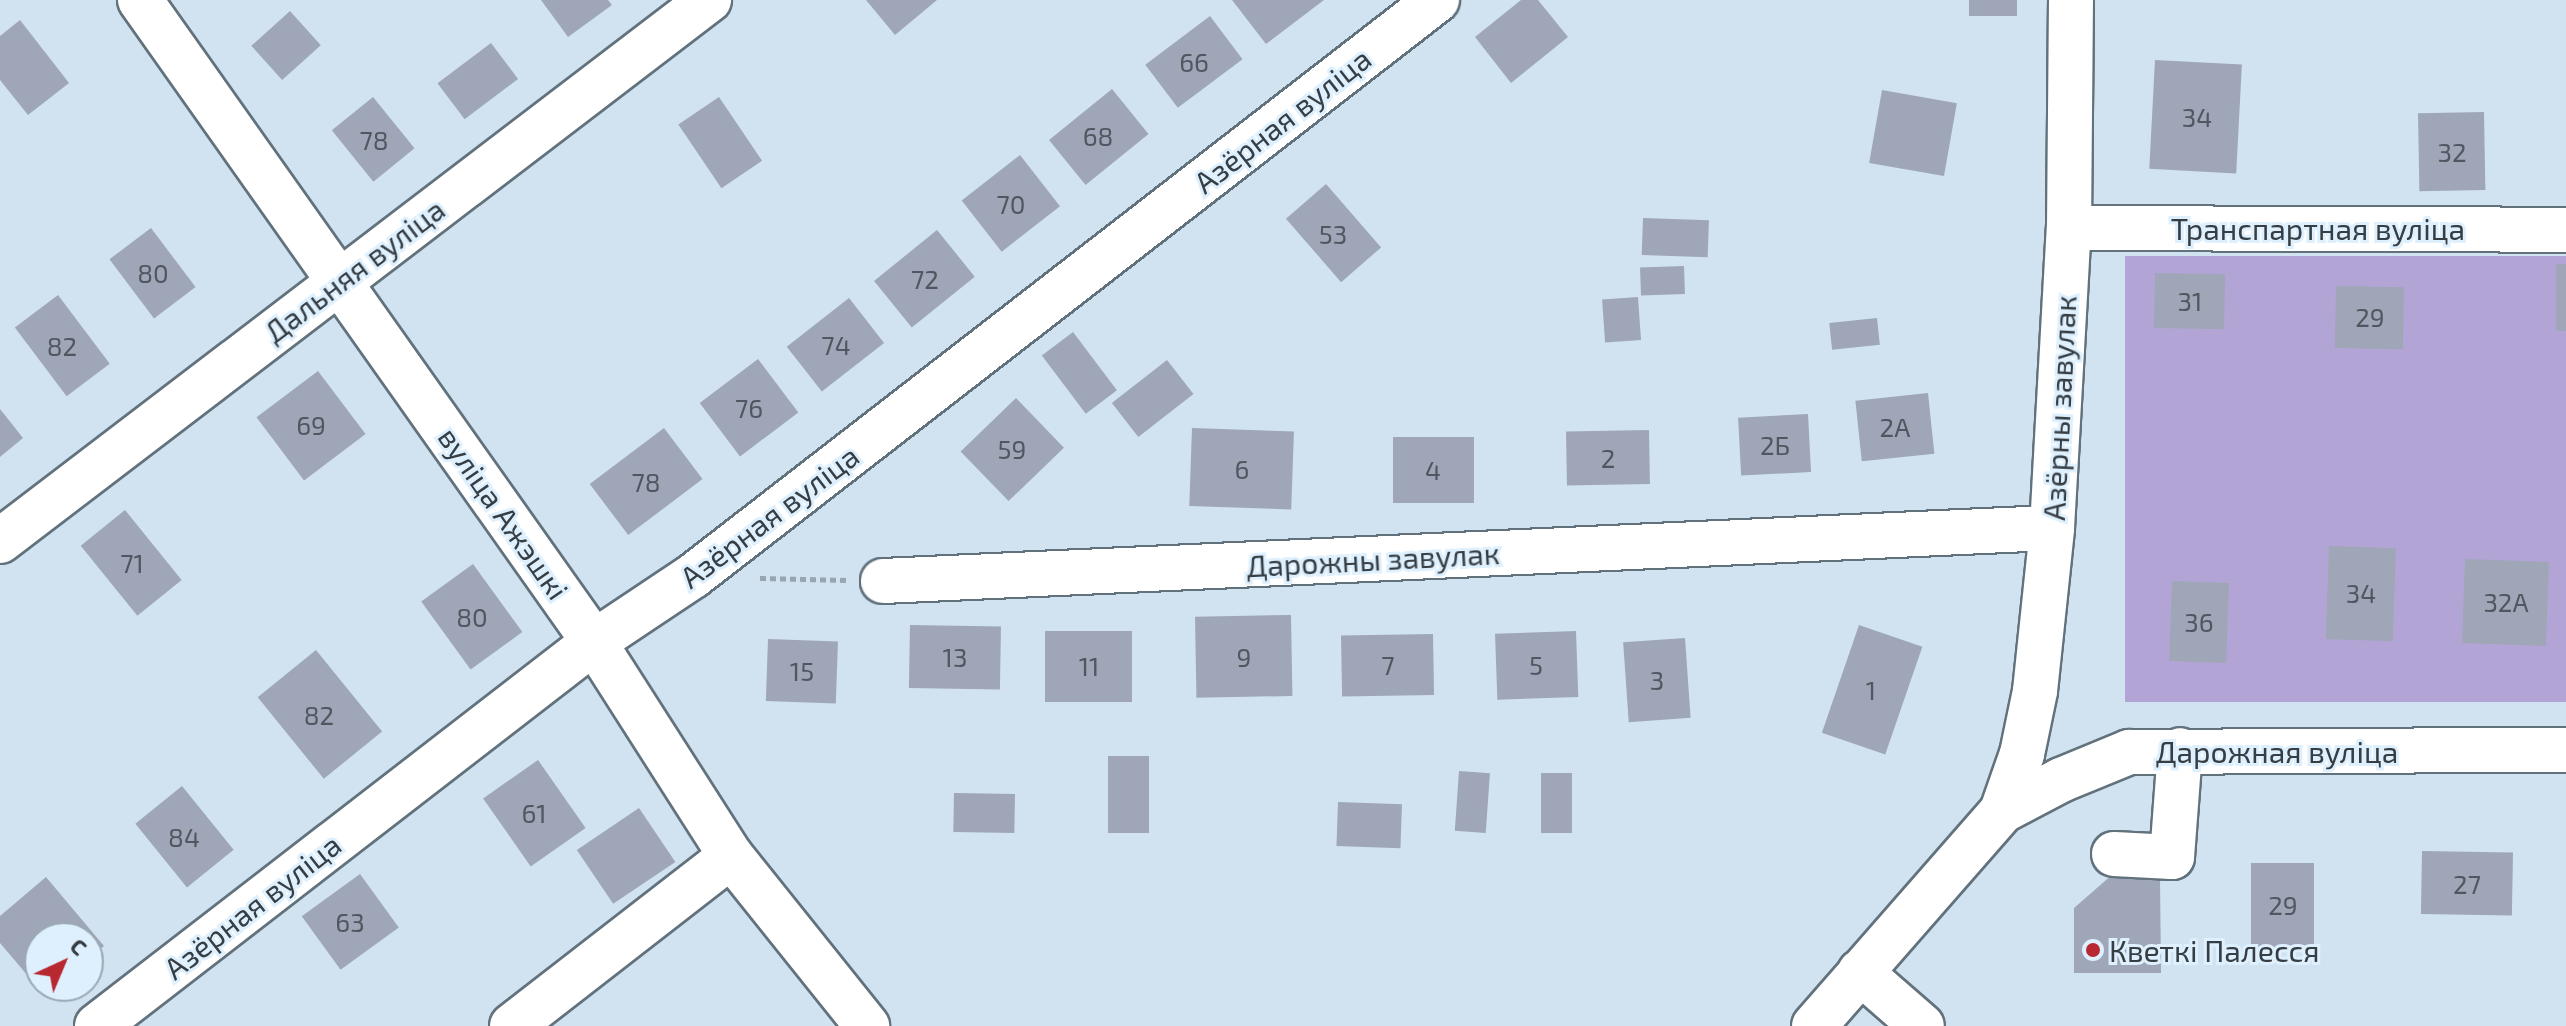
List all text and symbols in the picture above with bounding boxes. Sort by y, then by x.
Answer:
street label: Азёрная вуліца [1186,40,1378,200]
house number: 66 [1179,46,1209,78]
house number: 34 [2182,101,2212,133]
house number: 68 [1083,120,1113,152]
house number: 78 [359,124,389,156]
house number: 32 [2437,136,2467,168]
house number: 70 [997,188,1025,220]
street label: Дальняя вуліца [257,190,451,350]
street label: Транспартная вуліца [2171,210,2465,246]
house number: 53 [1319,218,1347,250]
house number: 80 [137,257,169,289]
house number: 72 [911,263,939,295]
house number: 31 [2178,285,2202,317]
street label: Азёрны завулак [2035,295,2083,521]
house number: 29 [2355,301,2385,333]
house number: 74 [821,329,851,361]
house number: 82 [47,330,77,362]
house number: 76 [735,392,763,424]
house number: 69 [296,409,326,441]
house number: 2А [1880,411,1910,443]
street label: вуліца Ажэшкі [431,420,577,606]
house number: 2Б [1760,429,1790,461]
house number: 59 [998,433,1026,465]
street label: Азёрная вуліца [673,437,865,595]
house number: 2 [1601,442,1615,474]
house number: 6 [1235,453,1249,485]
house number: 4 [1425,454,1441,486]
house number: 78 [631,466,661,498]
street label: Дарожны завулак [1245,534,1501,584]
house number: 71 [120,547,144,579]
house number: 34 [2346,577,2376,609]
house number: 32А [2483,586,2529,618]
house number: 80 [456,601,488,633]
house number: 36 [2184,606,2214,638]
house number: 13 [943,641,967,673]
house number: 9 [1237,641,1251,673]
house number: 7 [1381,649,1395,681]
house number: 5 [1529,649,1543,681]
house number: 11 [1079,650,1099,682]
house number: 15 [790,655,814,687]
house number: 3 [1650,664,1664,696]
house number: 1 [1866,674,1876,706]
house number: 82 [304,699,334,731]
street label: Дарожная вуліца [2156,733,2398,769]
house number: 61 [521,797,547,829]
house number: 84 [168,821,200,853]
street label: Азёрная вуліца [156,826,348,986]
house number: 27 [2453,868,2481,900]
house number: 29 [2268,889,2298,921]
house number: 63 [335,906,365,938]
north arrow [24,922,104,1002]
text: С [66,932,93,960]
place label: Кветкі Палесся [2109,932,2319,968]
marker: Кветкі Палесся [2084,941,2102,959]

